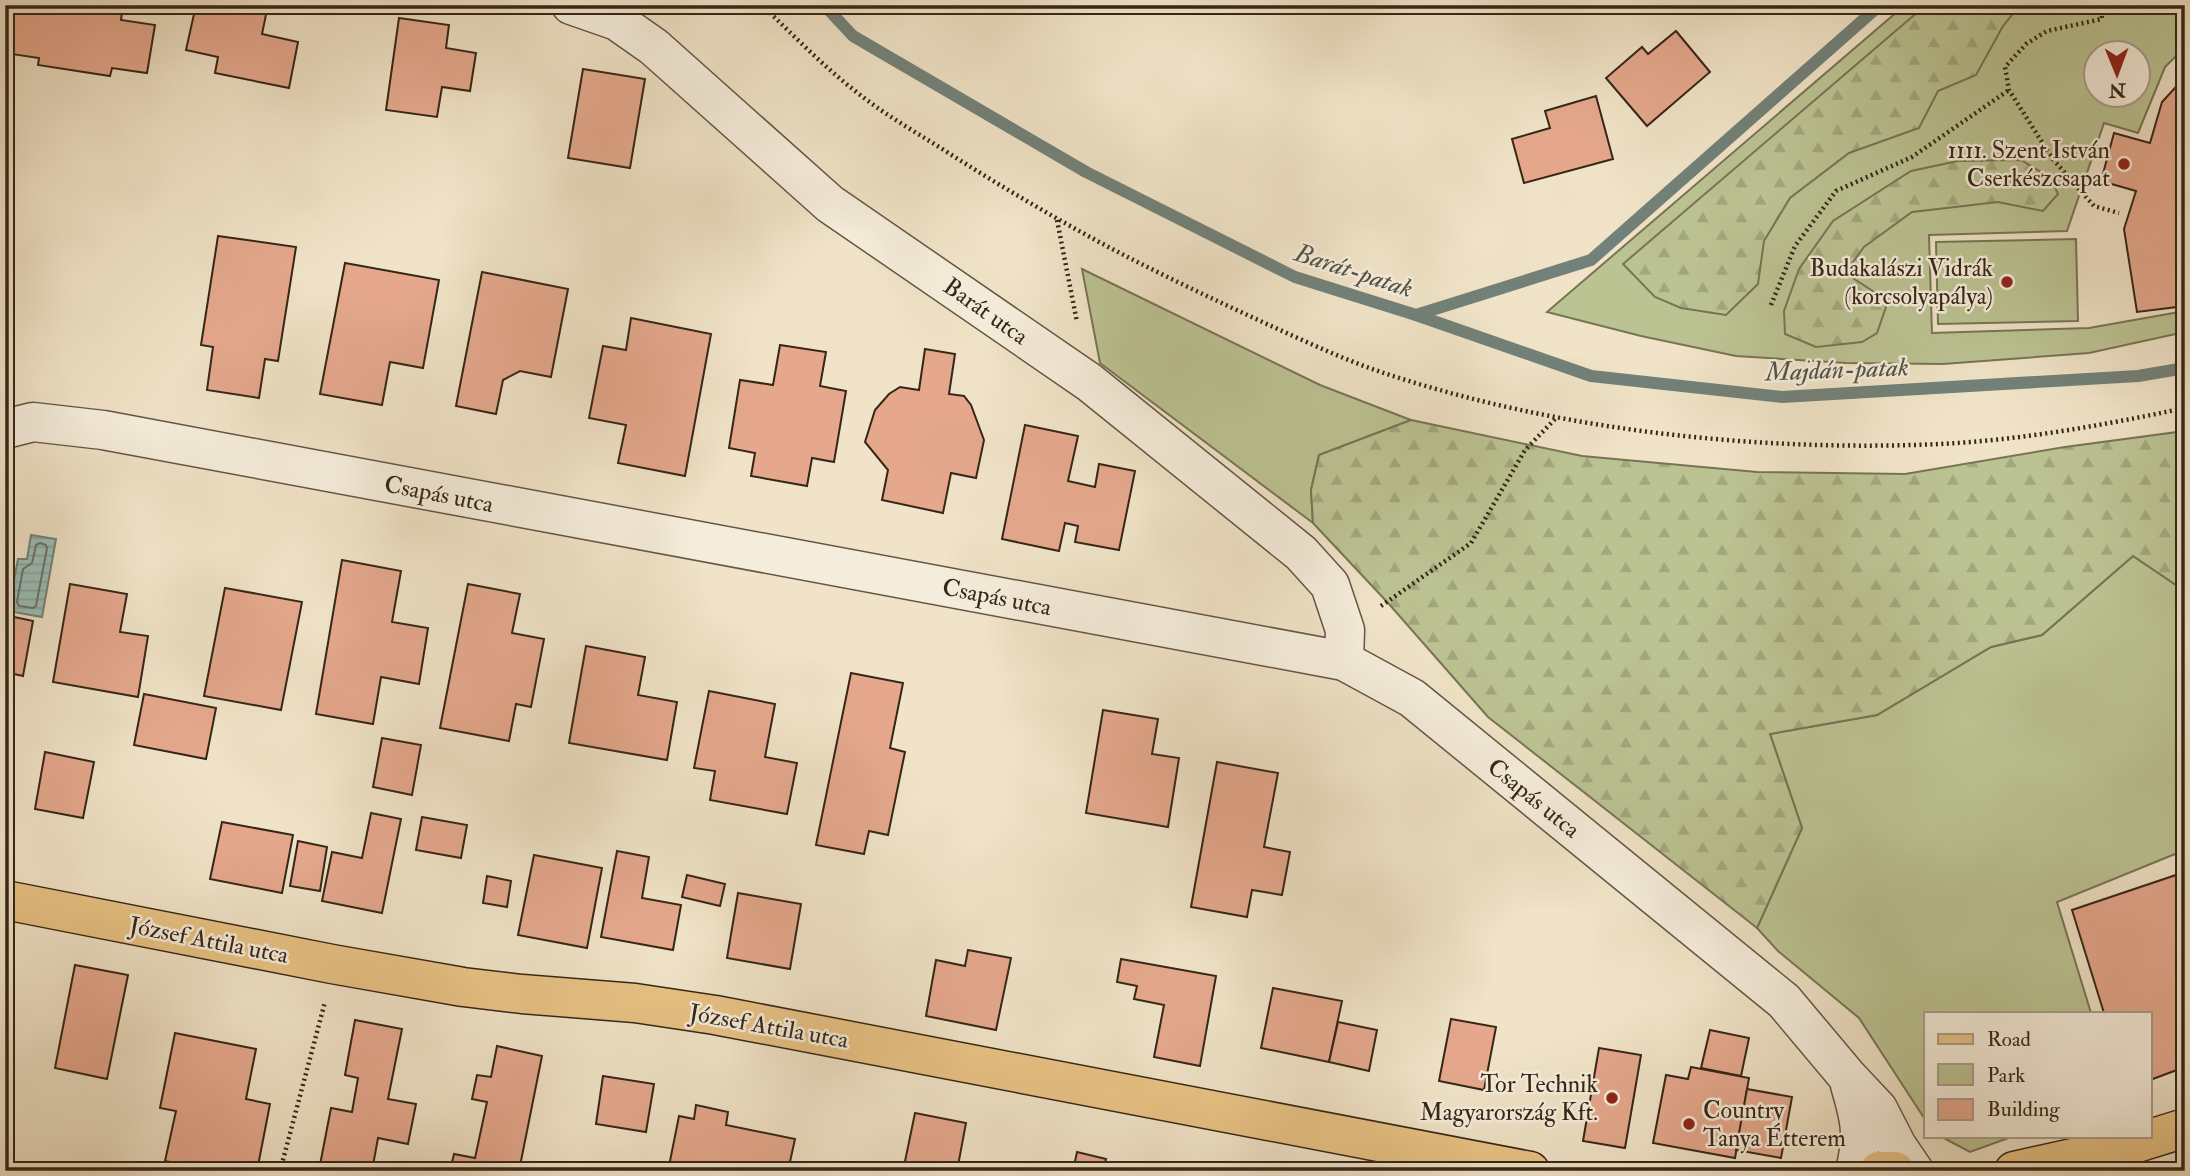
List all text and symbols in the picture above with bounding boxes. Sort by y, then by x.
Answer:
north arrow [2082,38,2152,108]
text: N [2108,78,2127,102]
place label: 1111. Szent István Cserkészcsapat [1948,135,2110,194]
marker: 1111. Szent István Cserkészcsapat [2116,156,2132,172]
water label: Barát-patak [1289,236,1417,305]
place label: Budakalászi Vidrák (korcsolyapálya) [1809,253,1993,312]
street label: Barát utca [937,271,1035,353]
marker: Budakalászi Vidrák (korcsolyapálya) [1999,274,2015,290]
water label: Majdán-patak [1763,352,1909,389]
street label: Csapás utca [382,469,497,520]
street label: Csapás utca [940,572,1055,623]
street label: Csapás utca [1481,752,1587,846]
street label: József Attila utca [126,910,292,971]
street label: József Attila utca [686,997,852,1056]
legend [1924,1012,2152,1138]
text: Road [1987,1026,2032,1053]
text: Park [1987,1062,2025,1089]
place label: Tor Technik Magyarország Kft. [1420,1069,1598,1128]
marker: Tor Technik Magyarország Kft. [1604,1090,1620,1106]
place label: Country Tanya Étterem [1703,1095,1846,1154]
text: Building [1987,1096,2060,1123]
marker: Country Tanya Étterem [1681,1116,1697,1132]

